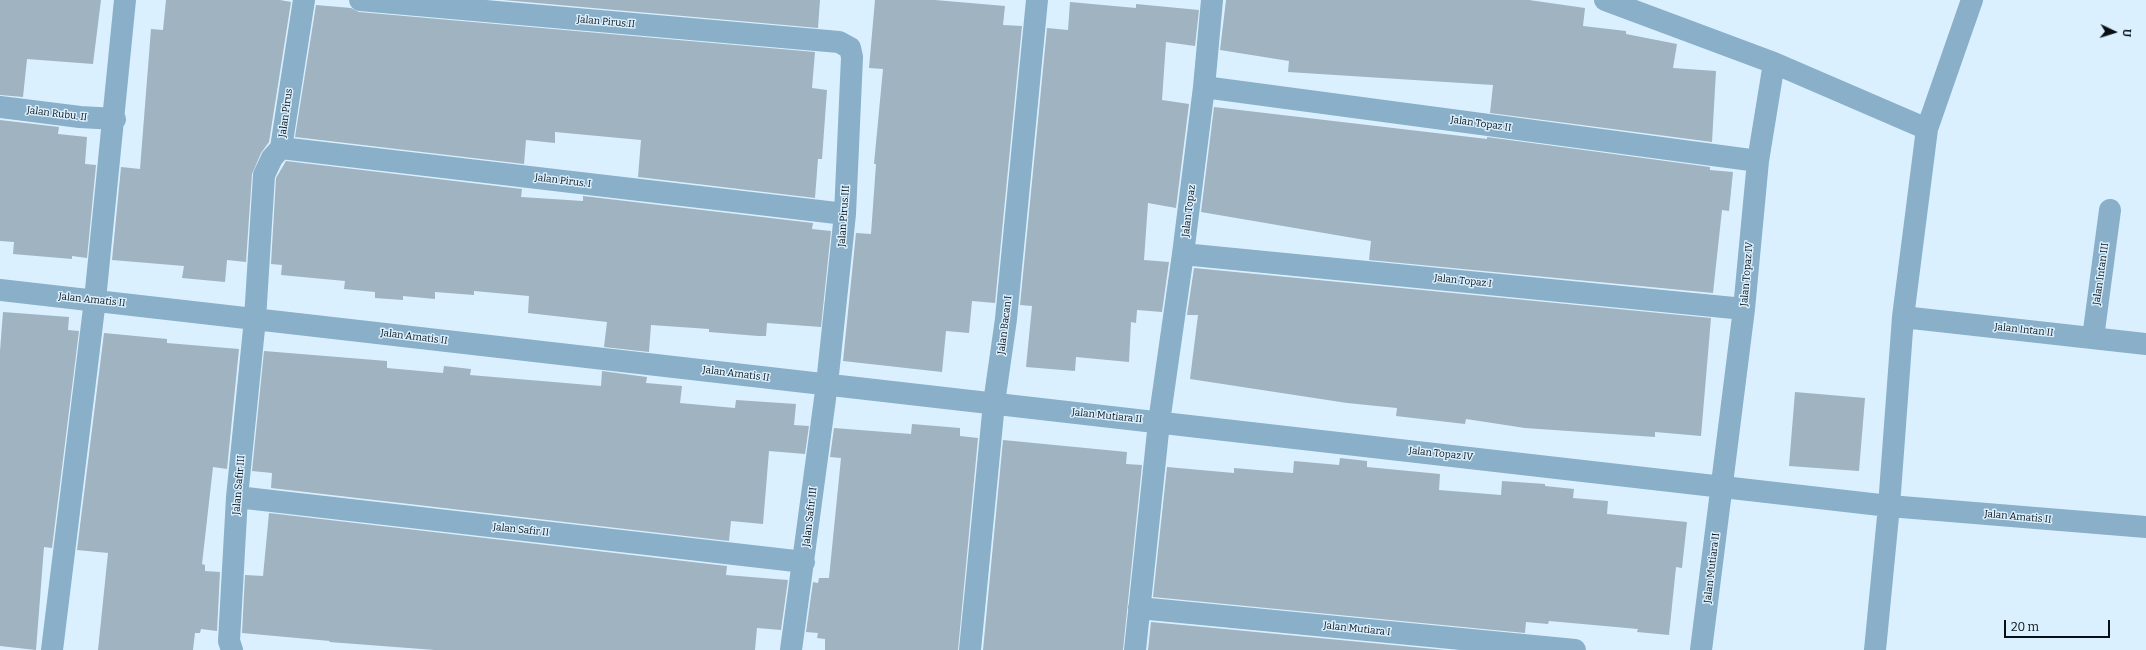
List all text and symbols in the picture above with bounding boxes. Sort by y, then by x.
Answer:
north arrow [2094,12,2134,52]
street label: Jalan Pirus.II [576,13,636,31]
text: U [2120,28,2133,37]
street label: Jalan Pirus [277,88,295,138]
street label: Jalan Rubu. II [26,104,88,124]
street label: Jalan Topaz II [1450,114,1512,134]
street label: Jalan Pirus. I [534,172,592,190]
street label: Jalan Topaz [1180,184,1198,238]
street label: Jalan Pirus.III [836,185,852,247]
street label: Jalan Topaz IV [1738,241,1756,307]
street label: Jalan Intan III [2091,242,2111,306]
street label: Jalan Topaz I [1434,272,1492,290]
street label: Jalan Amatis II [58,291,126,309]
street label: Jalan Bacan I [995,295,1015,355]
street label: Jalan Intan II [1994,321,2054,339]
street label: Jalan Amatis II [380,327,448,347]
street label: Jalan Amatis II [702,364,770,384]
street label: Jalan Mutiara II [1071,406,1143,426]
street label: Jalan Topaz IV [1408,445,1474,463]
street label: Jalan Safir III [230,455,248,515]
street label: Jalan Safir III [800,487,820,547]
street label: Jalan Amatis II [1984,508,2052,526]
street label: Jalan Safir II [492,521,550,539]
street label: Jalan Mutiara II [1702,532,1722,604]
scale bar [2006,612,2112,638]
street label: Jalan Mutiara I [1323,620,1391,638]
text: 20 m [2011,620,2039,634]

